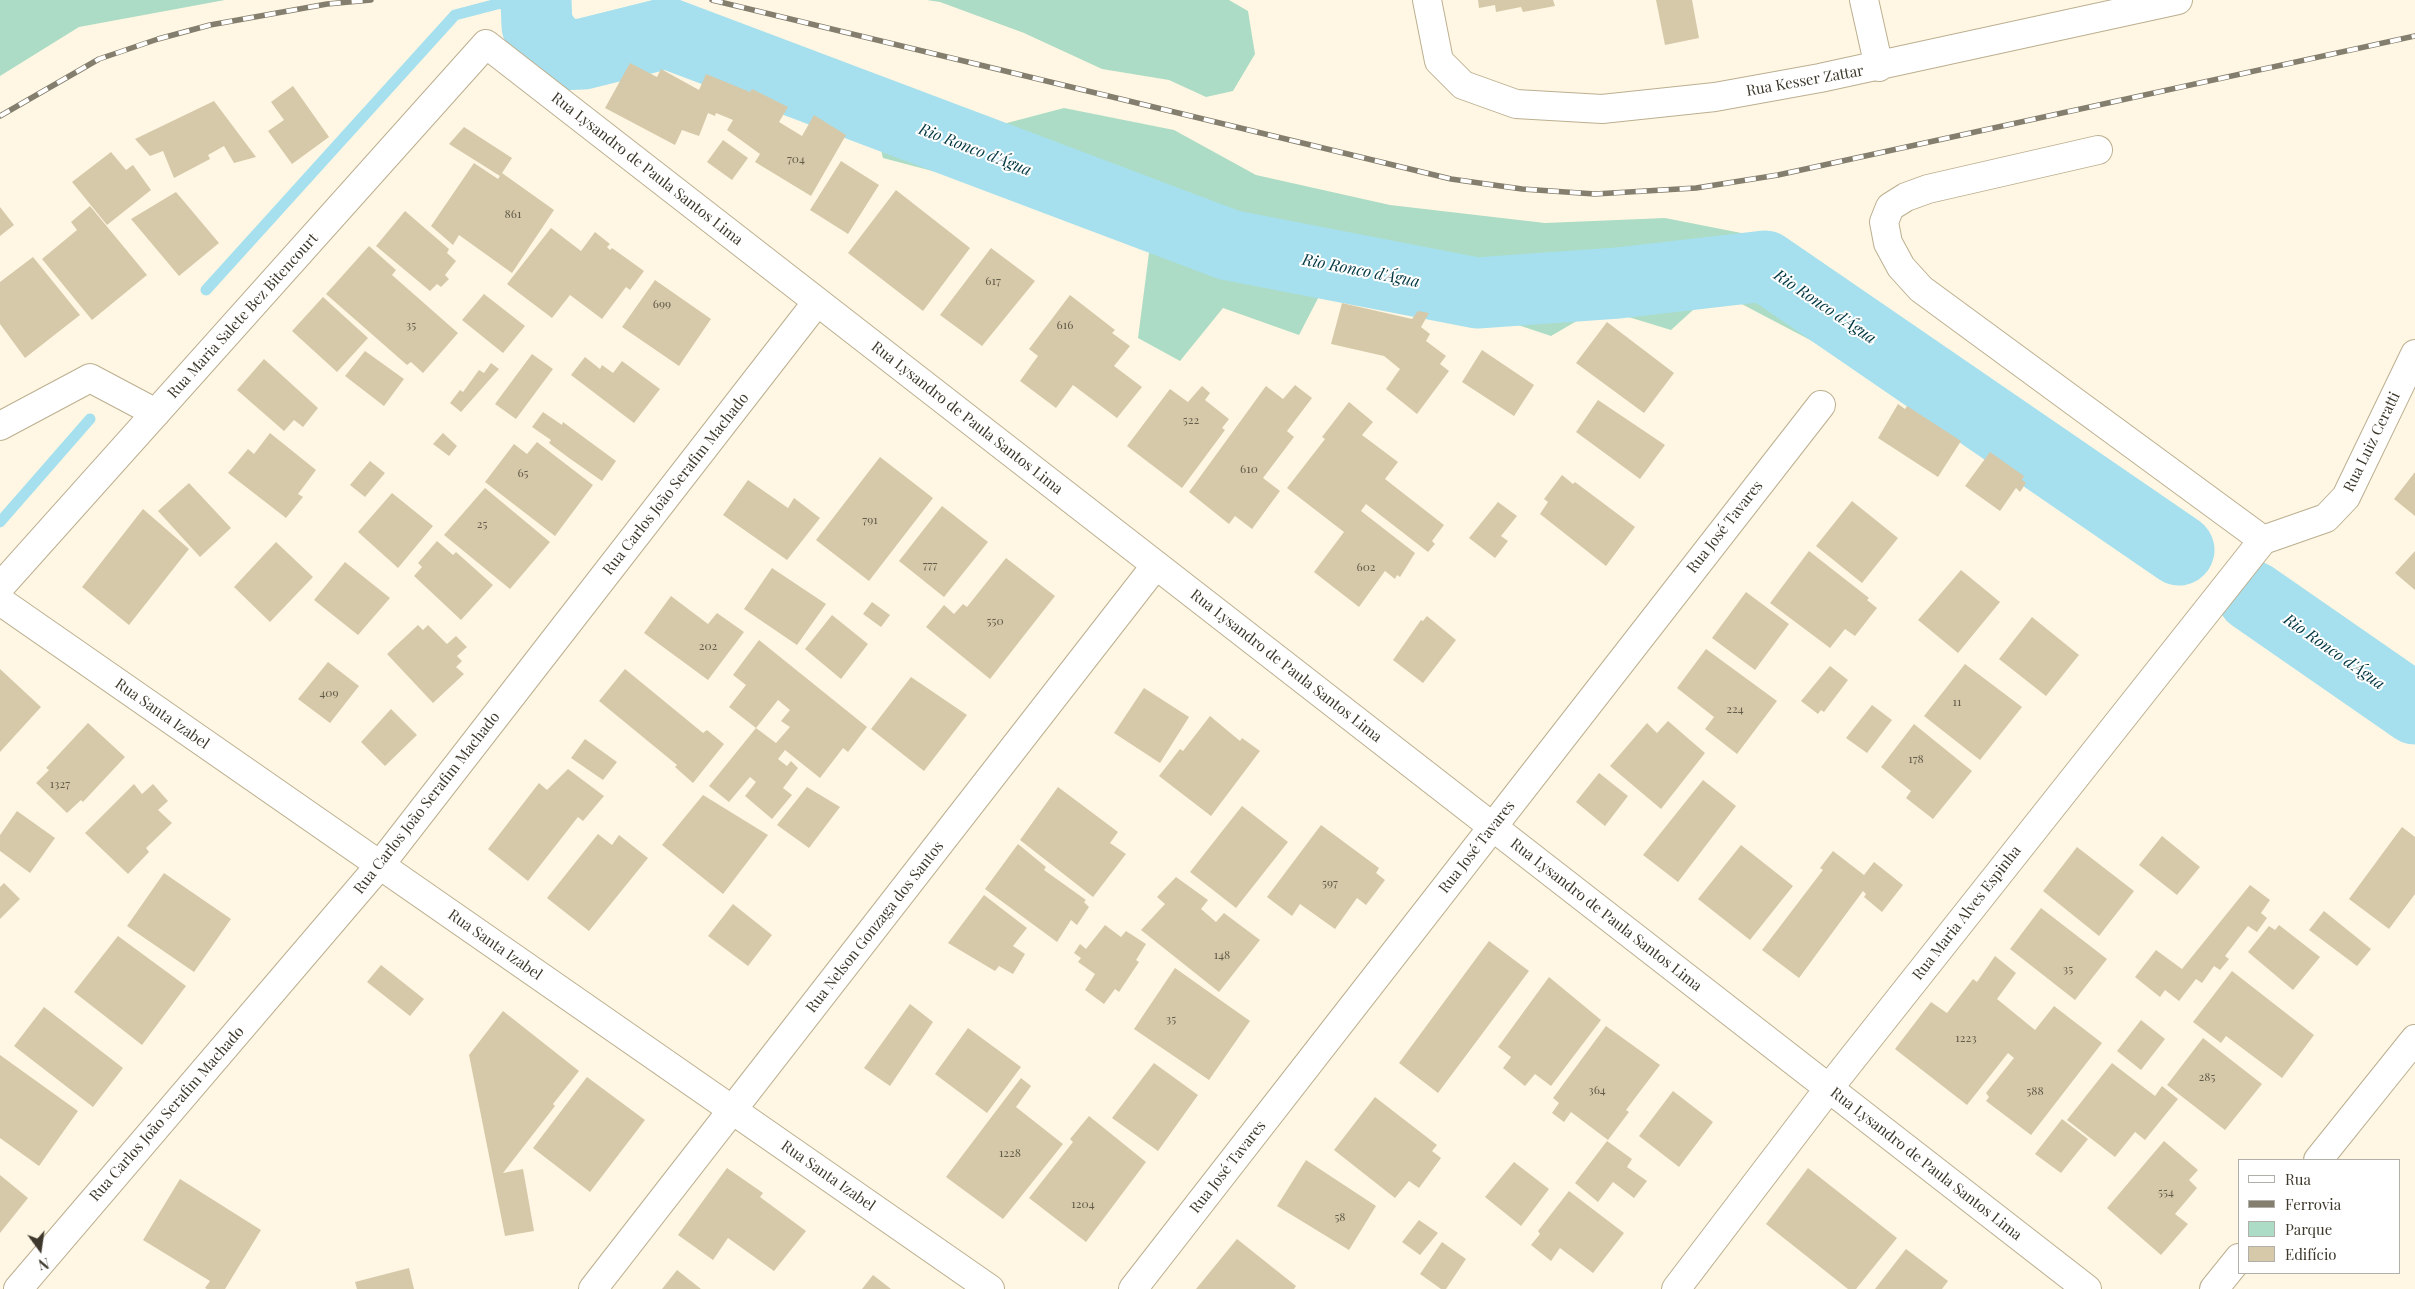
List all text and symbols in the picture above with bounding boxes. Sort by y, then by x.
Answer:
street label: Rua Kesser Zattar [1745,62,1865,100]
street label: Rua Lysandro de Paula Santos Lima [548,89,746,249]
water label: Rio Ronco d'Água [916,120,1034,180]
house number: 704 [787,152,805,166]
house number: 861 [505,207,521,221]
street label: Rua Maria Salete Bez Bitencourt [164,230,322,402]
water label: Rio Ronco d'Água [1301,250,1421,292]
water label: Rio Ronco d'Água [1770,266,1880,348]
house number: 617 [985,274,1001,288]
house number: 699 [653,297,671,311]
house number: 35 [406,318,416,332]
house number: 616 [1057,318,1073,332]
street label: Rua Lysandro de Paula Santos Lima [868,338,1066,498]
street label: Rua Carlos João Serafim Machado [599,389,753,579]
street label: Rua Luiz Ceratti [2340,389,2404,495]
house number: 522 [1183,413,1199,427]
house number: 610 [1240,462,1258,476]
house number: 65 [517,466,529,480]
street label: Rua José Tavares [1683,477,1767,577]
house number: 791 [862,513,878,527]
house number: 25 [477,517,487,531]
house number: 777 [923,558,937,572]
house number: 602 [1356,560,1376,574]
street label: Rua Lysandro de Paula Santos Lima [1187,586,1385,746]
water label: Rio Ronco d'Água [2280,610,2388,694]
house number: 550 [986,614,1004,628]
house number: 202 [699,639,717,653]
street label: Rua Santa Izabel [111,675,213,753]
house number: 409 [319,686,339,700]
house number: 11 [1953,695,1961,709]
house number: 224 [1726,702,1744,716]
street label: Rua Carlos João Serafim Machado [350,708,504,898]
house number: 178 [1908,752,1924,766]
house number: 1327 [50,777,70,791]
street label: Rua José Tavares [1435,797,1519,897]
street label: Rua Lysandro de Paula Santos Lima [1507,835,1705,995]
street label: Rua Nelson Gonzaga dos Santos [802,838,948,1016]
street label: Rua Maria Alves Espinha [1909,842,2025,984]
house number: 597 [1322,876,1338,890]
street label: Rua Santa Izabel [444,906,546,984]
house number: 148 [1214,948,1230,962]
house number: 35 [2063,962,2073,976]
house number: 35 [1166,1012,1176,1026]
street label: Rua Carlos João Serafim Machado [86,1023,248,1205]
house number: 1223 [1955,1031,1977,1045]
house number: 285 [2199,1070,2215,1084]
house number: 364 [1588,1083,1606,1097]
street label: Rua Lysandro de Paula Santos Lima [1827,1084,2025,1244]
house number: 588 [2026,1084,2044,1098]
street label: Rua José Tavares [1186,1117,1270,1217]
street label: Rua Santa Izabel [777,1137,879,1215]
house number: 1228 [999,1146,1021,1160]
legend [2238,1159,2400,1274]
text: Rua [2285,1169,2311,1189]
house number: 554 [2158,1185,2174,1199]
text: Ferrovia [2285,1194,2341,1214]
house number: 1204 [1071,1197,1095,1211]
house number: 58 [1334,1210,1346,1224]
text: Parque [2285,1219,2332,1239]
north arrow [15,1224,65,1274]
text: Edifício [2285,1244,2337,1264]
text: N [37,1254,51,1274]

